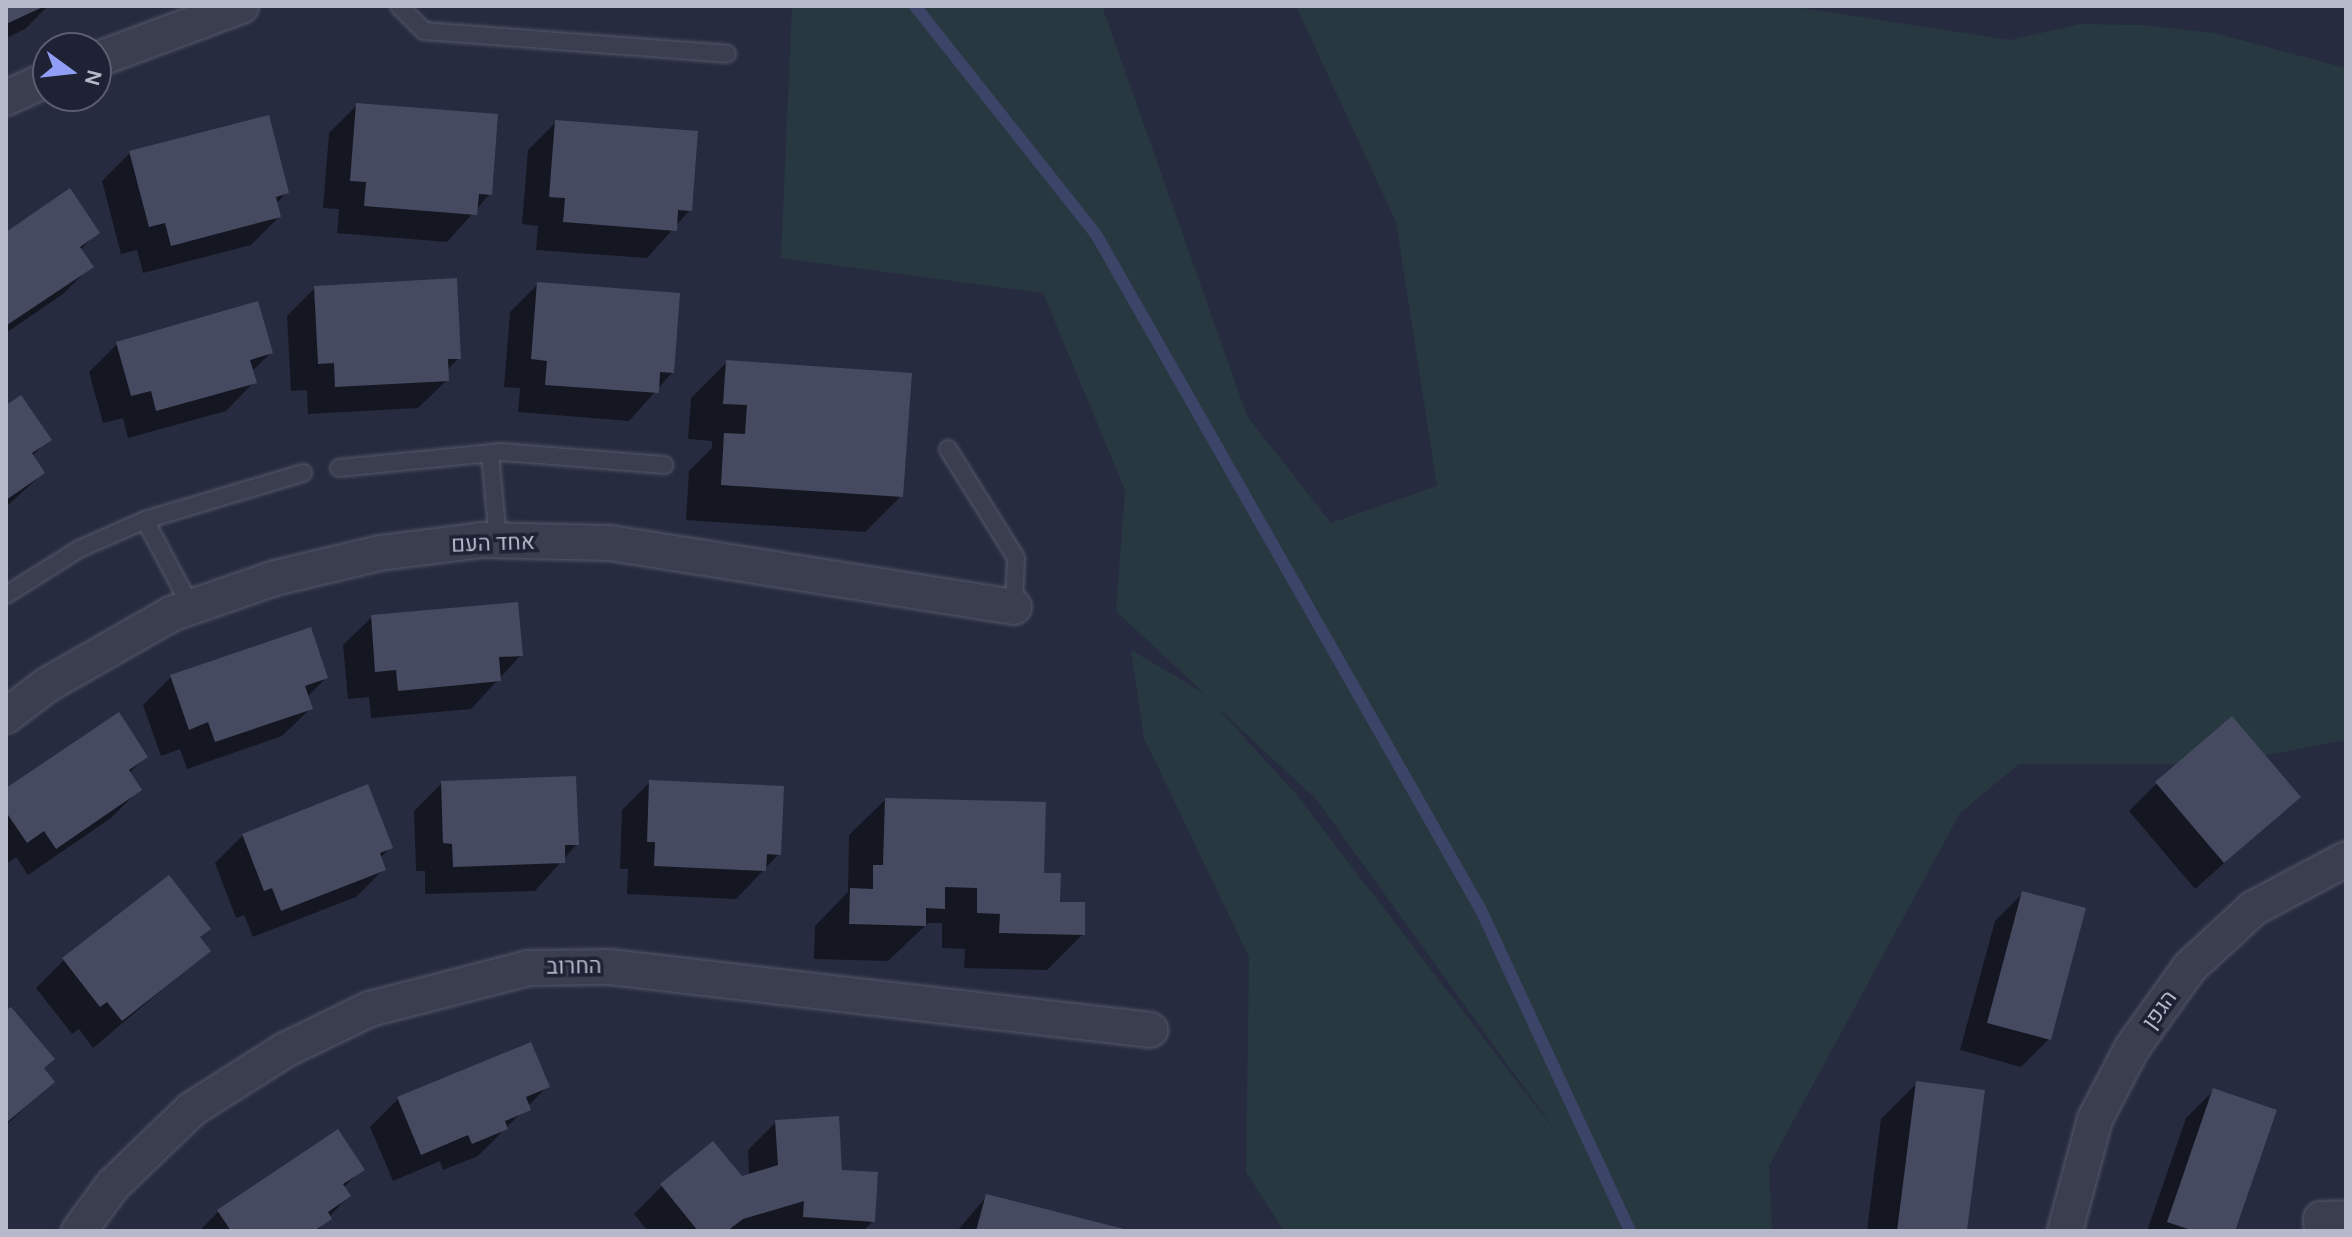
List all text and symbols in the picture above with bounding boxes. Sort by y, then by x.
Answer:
north arrow [32,32,112,112]
text: N [79,67,108,89]
street label: אחד העם [451,529,535,559]
street label: החרוב [546,953,602,981]
street label: הגפן [2137,985,2183,1035]

